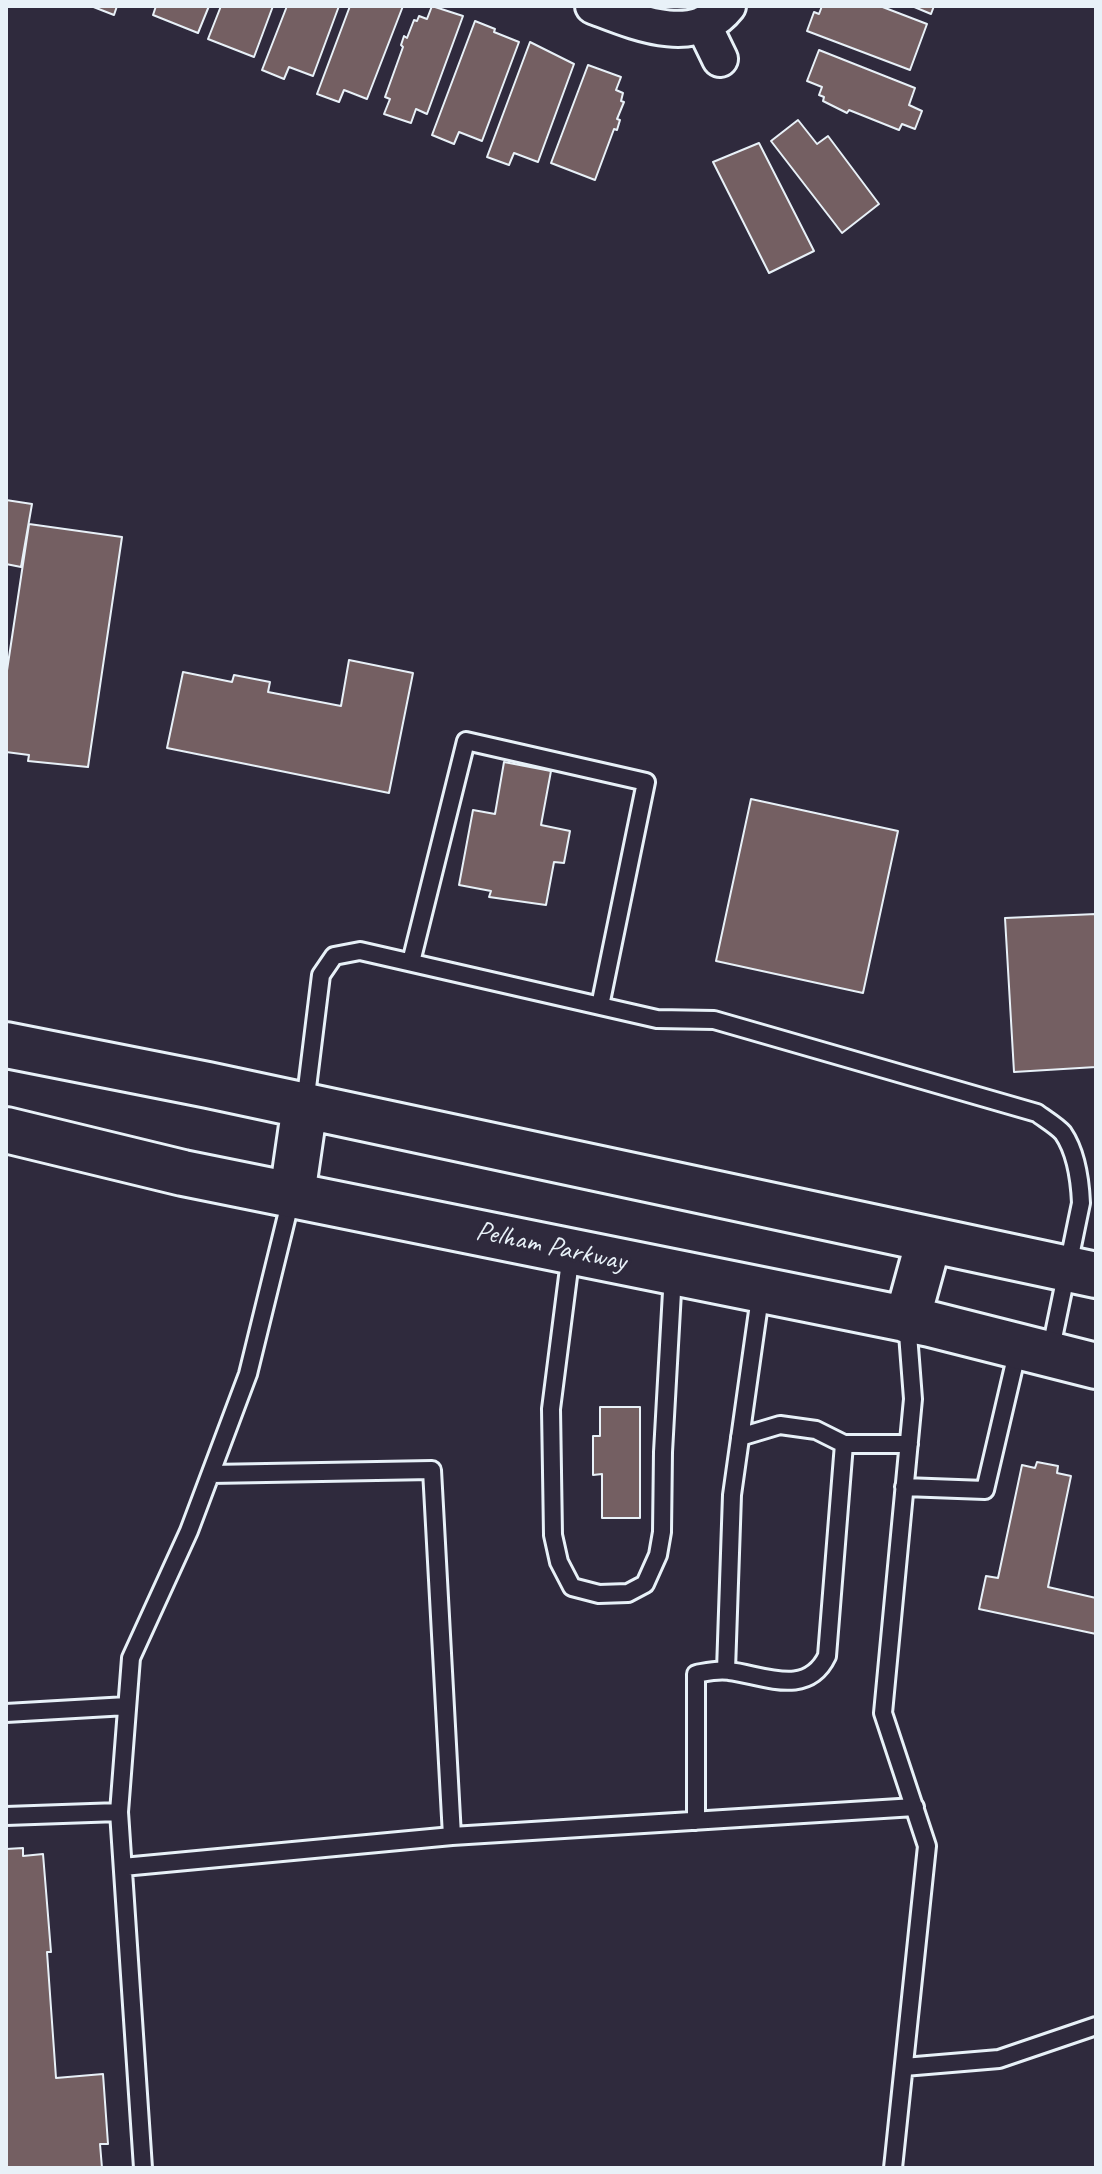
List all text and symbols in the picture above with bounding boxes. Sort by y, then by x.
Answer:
street label: Pelham Parkway [473,1215,629,1279]

